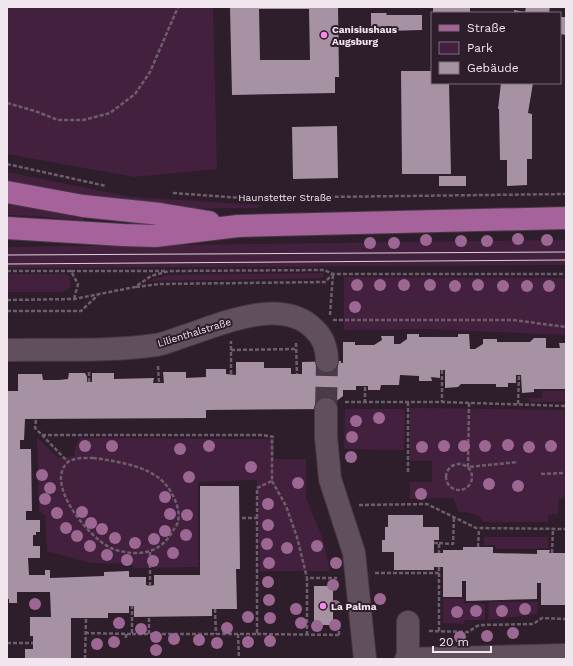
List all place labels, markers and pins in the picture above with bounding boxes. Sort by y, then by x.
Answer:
place label: Canisiushaus Augsburg [332,24,398,47]
marker: Canisiushaus Augsburg [319,30,329,40]
marker: La Palma [318,601,328,611]
place label: La Palma [331,601,377,612]

